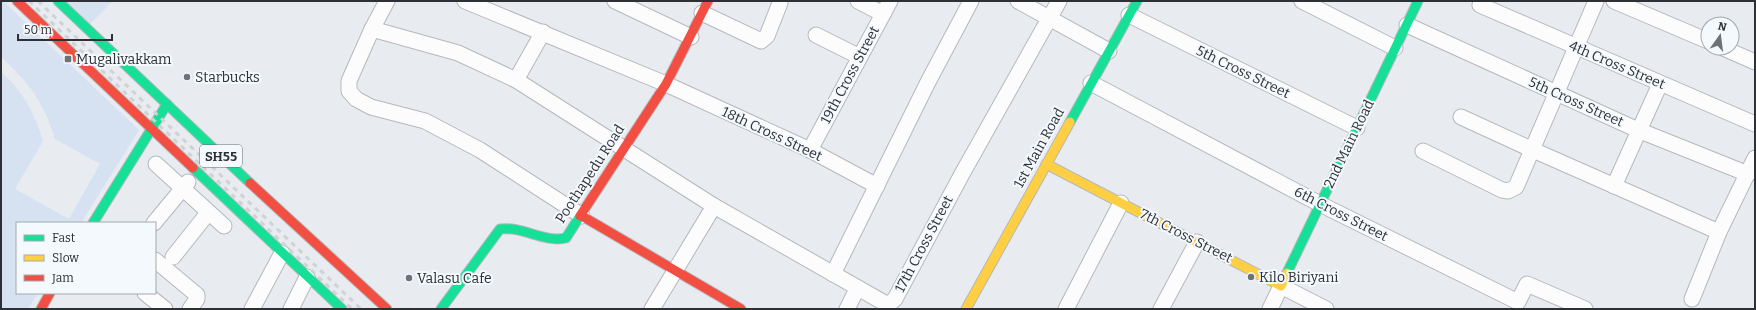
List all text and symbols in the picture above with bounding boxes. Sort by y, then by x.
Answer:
scale bar [18,16,112,42]
north arrow [1700,16,1740,56]
text: N [1717,19,1728,34]
text: 50 m [24,23,53,37]
street label: 19th Cross Street [817,23,883,127]
street label: 4th Cross Street [1566,37,1668,93]
street label: 5th Cross Street [1193,42,1293,102]
place label: Mugalivakkam [76,51,172,68]
marker: Mugalivakkam [63,54,73,64]
place label: Starbucks [195,69,260,86]
marker: Starbucks [182,72,192,82]
street label: 5th Cross Street [1526,73,1626,131]
street label: 2nd Main Road [1320,97,1378,191]
street label: 18th Cross Street [719,103,825,165]
street label: 1st Main Road [1010,105,1068,191]
street label: Poothapedu Road [552,121,628,227]
road number: SH55 [200,145,242,167]
street label: 6th Cross Street [1291,183,1391,245]
street label: 17th Cross Street [891,193,957,295]
street label: 7th Cross Street [1137,205,1235,267]
legend [16,222,156,294]
text: Fast [52,231,76,245]
text: Slow [52,251,79,265]
place label: Kilo Biriyani [1259,269,1338,286]
place label: Valasu Cafe [417,270,492,287]
text: Jam [51,271,74,285]
marker: Kilo Biriyani [1246,272,1256,282]
marker: Valasu Cafe [404,273,414,283]

